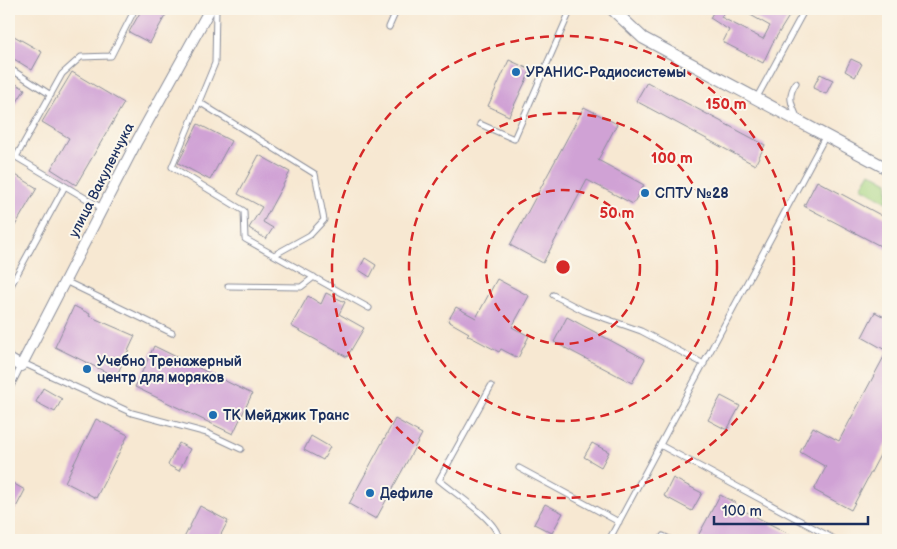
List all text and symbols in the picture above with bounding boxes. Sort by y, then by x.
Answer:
place label: УРАНИС-Радиосистемы [526,64,686,81]
marker: УРАНИС-Радиосистемы [510,66,522,78]
text: 150 m [705,95,747,114]
street label: улица Вакуленчука [65,119,138,240]
text: 100 m [651,149,693,168]
place label: СПТУ №28 [655,185,729,202]
marker: СПТУ №28 [639,187,651,199]
text: 50 m [600,204,635,223]
centre of rings [554,258,572,276]
place label: Учебно Тренажерный центр для моряков [97,353,242,386]
marker: Учебно Тренажерный центр для моряков [81,363,93,375]
place label: ТК Мейджик Транс [223,407,349,424]
marker: ТК Мейджик Транс [207,409,219,421]
place label: Дефиле [380,485,433,502]
marker: Дефиле [364,487,376,499]
scale bar [714,494,868,526]
text: 100 m [722,502,762,521]

